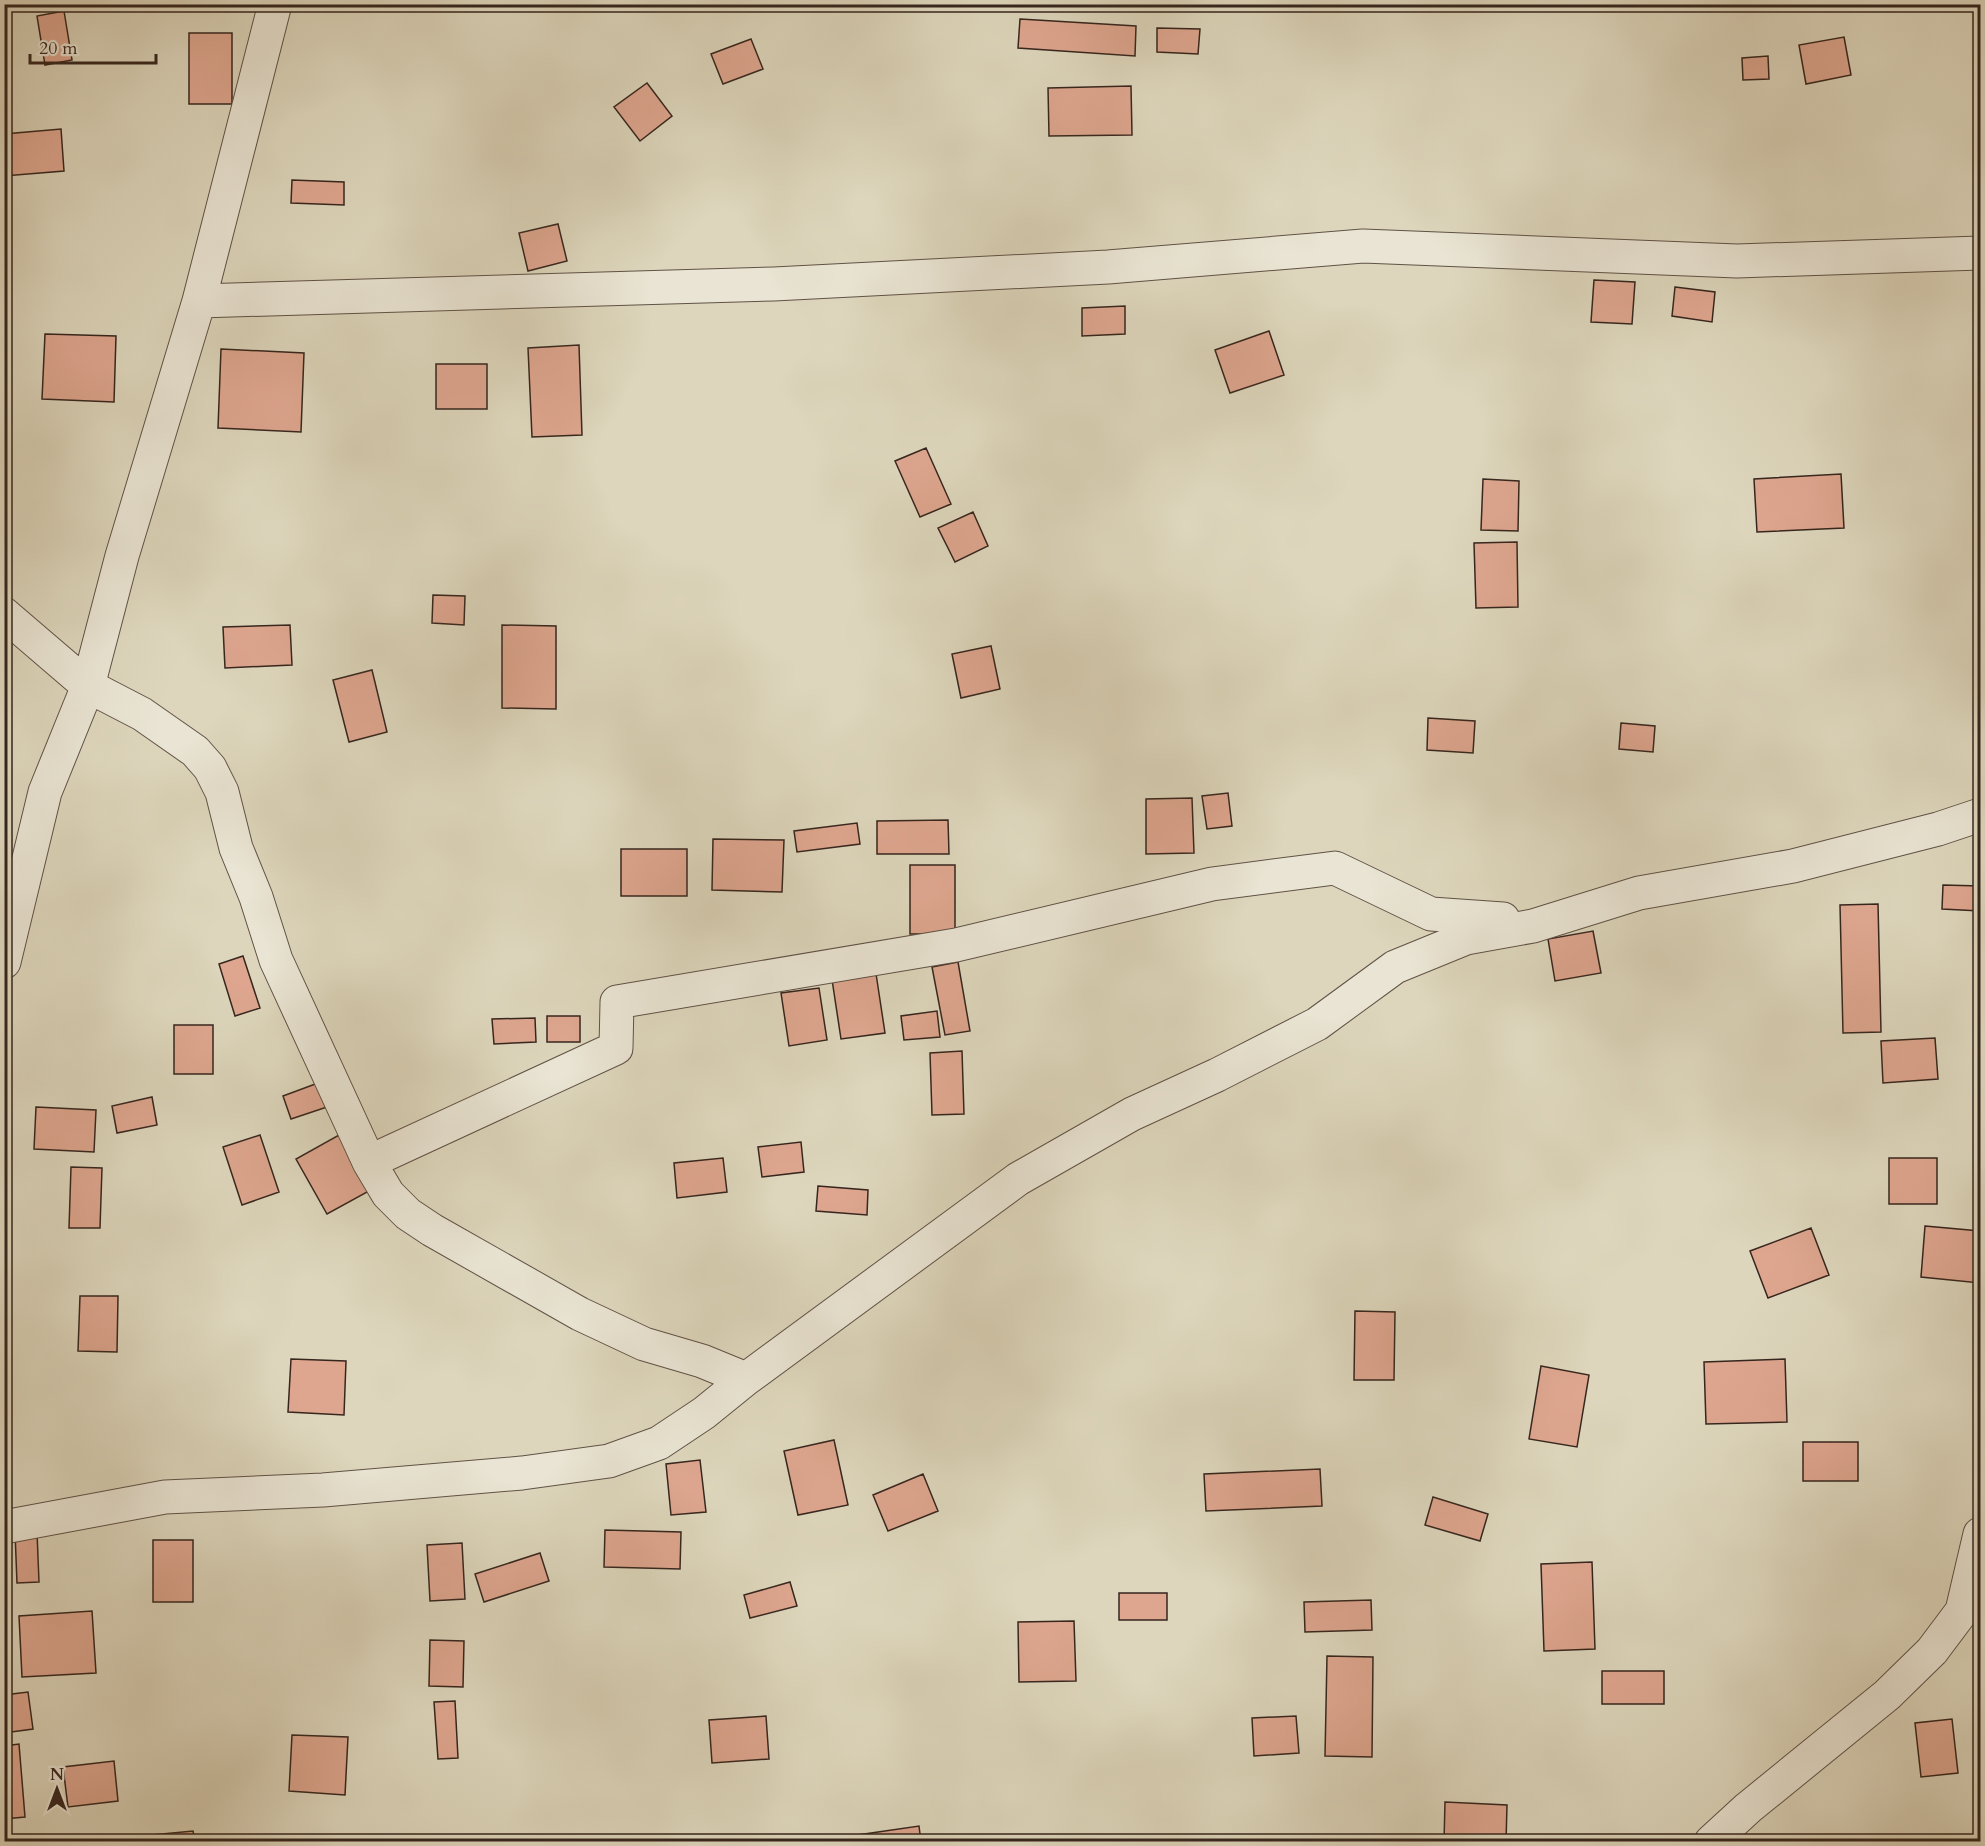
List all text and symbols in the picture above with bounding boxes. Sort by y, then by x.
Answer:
scale bar [30,27,156,65]
text: 20 m [39,36,78,61]
north arrow [27,1759,87,1819]
text: N [50,1764,64,1786]

